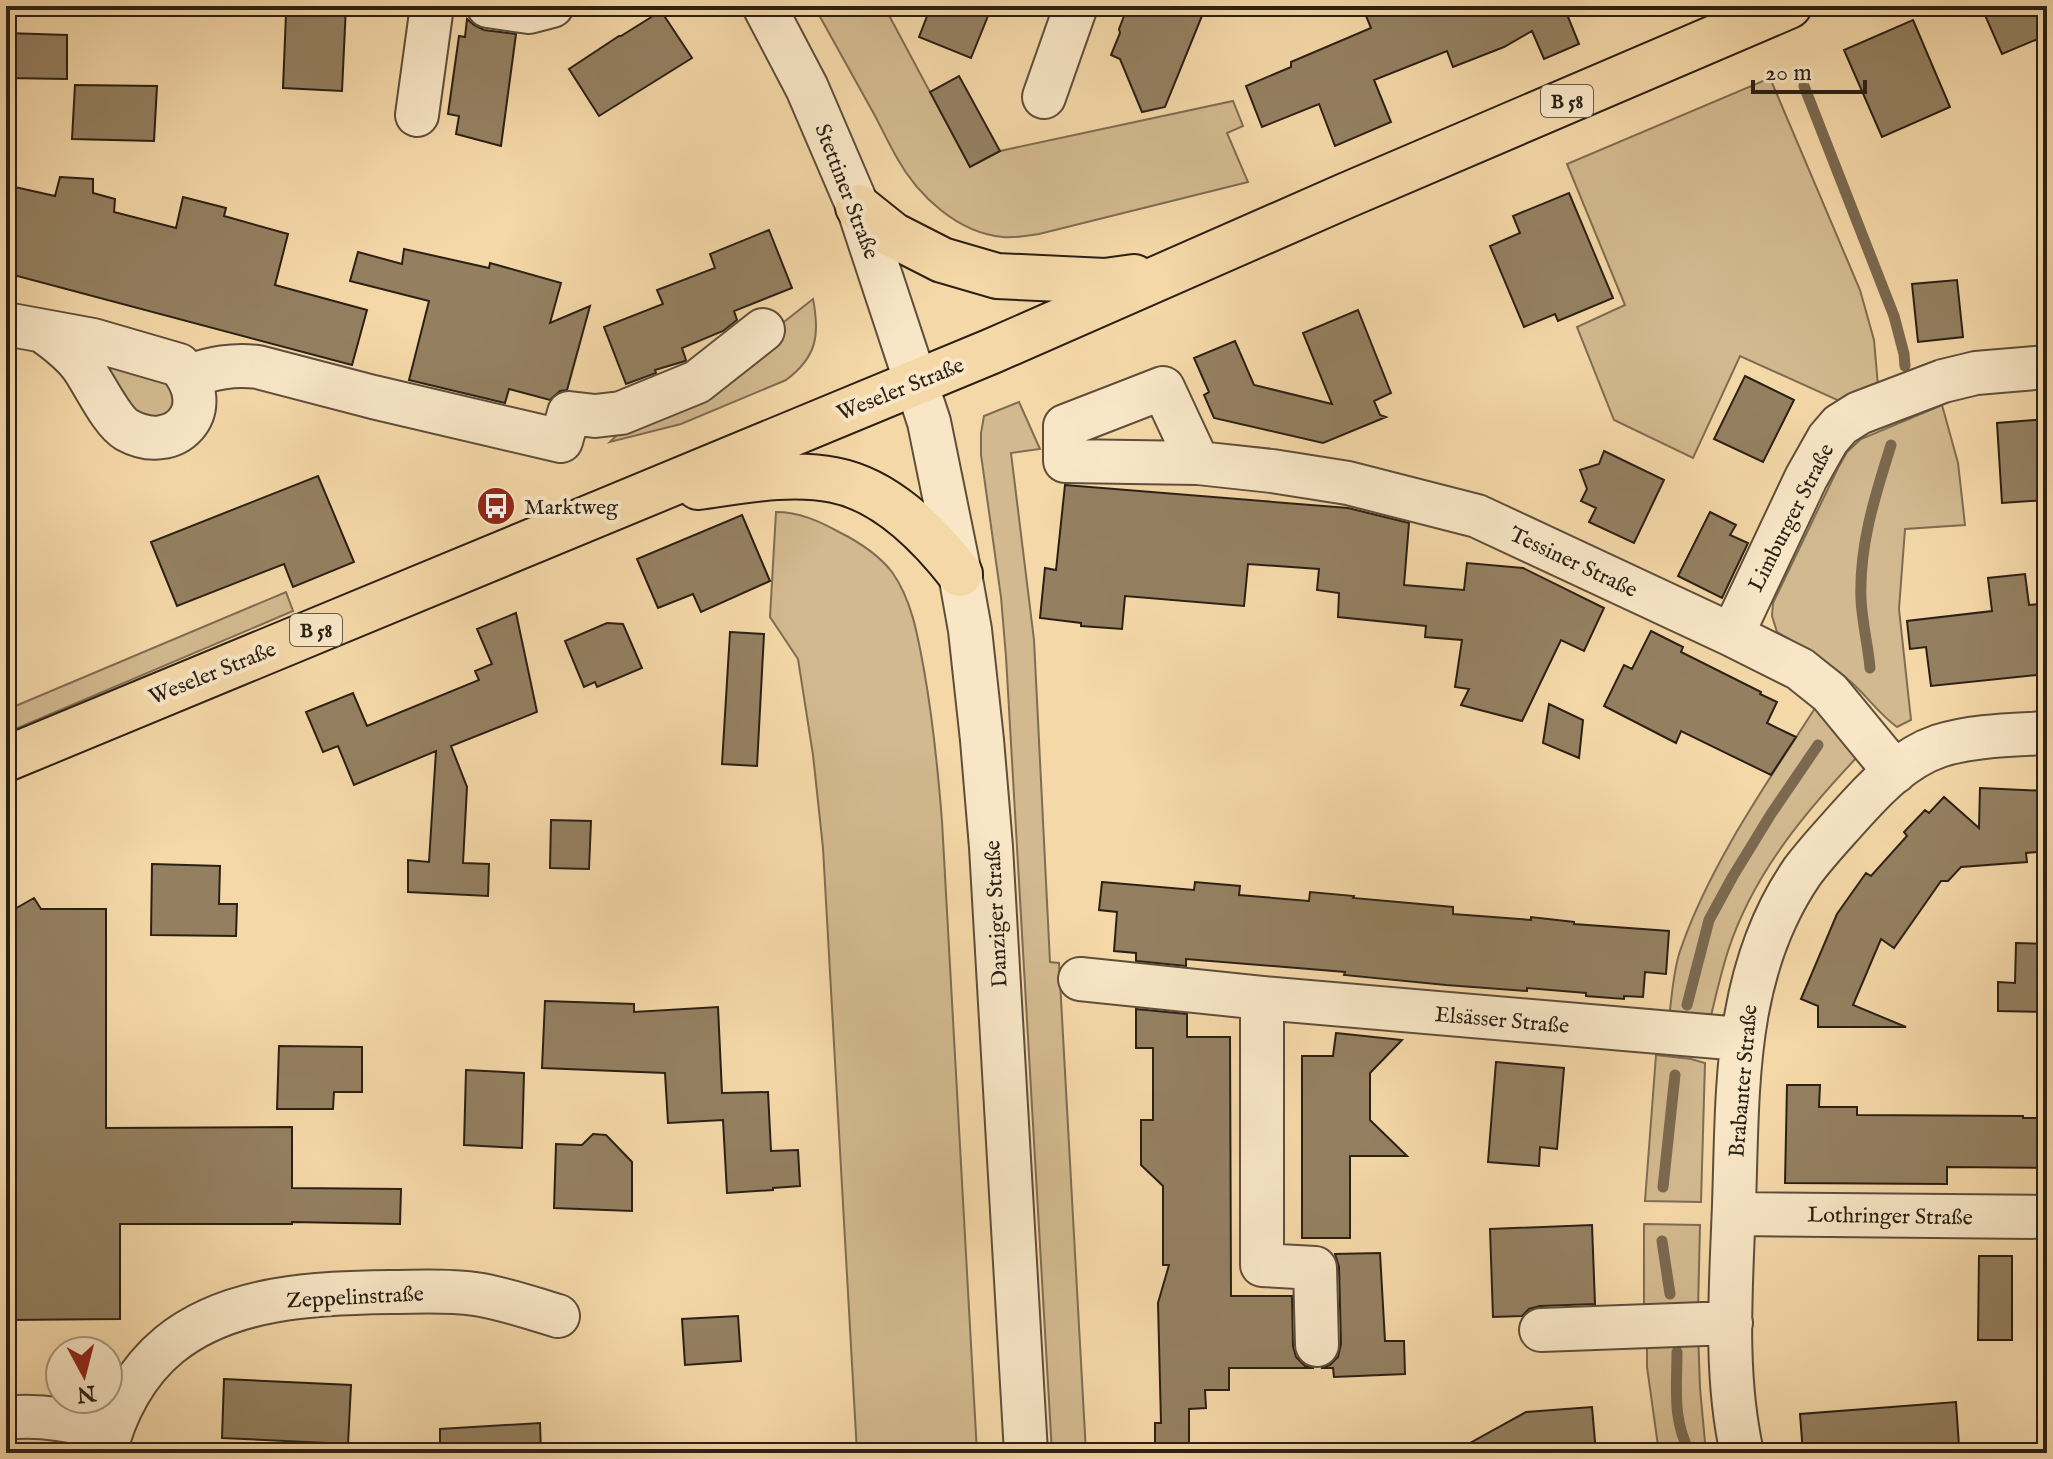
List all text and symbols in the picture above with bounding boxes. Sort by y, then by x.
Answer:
scale bar [1753,44,1865,94]
text: 20 m [1765,58,1812,89]
road number: B 58 [1541,85,1593,117]
street label: Stettiner Straße [808,120,885,263]
street label: Weseler Straße [833,352,968,428]
street label: Limburger Straße [1742,439,1841,597]
bus stop icon: Marktweg [475,485,517,527]
place label: Marktweg [524,494,619,522]
street label: Tessiner Straße [1505,521,1642,605]
road number: B 58 [290,614,342,646]
street label: Weseler Straße [145,636,280,712]
street label: Danziger Straße [979,839,1015,988]
street label: Elsässer Straße [1433,1001,1570,1041]
street label: Brabanter Straße [1723,1004,1765,1159]
street label: Lothringer Straße [1807,1202,1973,1232]
street label: Zeppelinstraße [286,1280,424,1316]
north arrow [44,1335,124,1415]
text: N [75,1378,98,1408]

